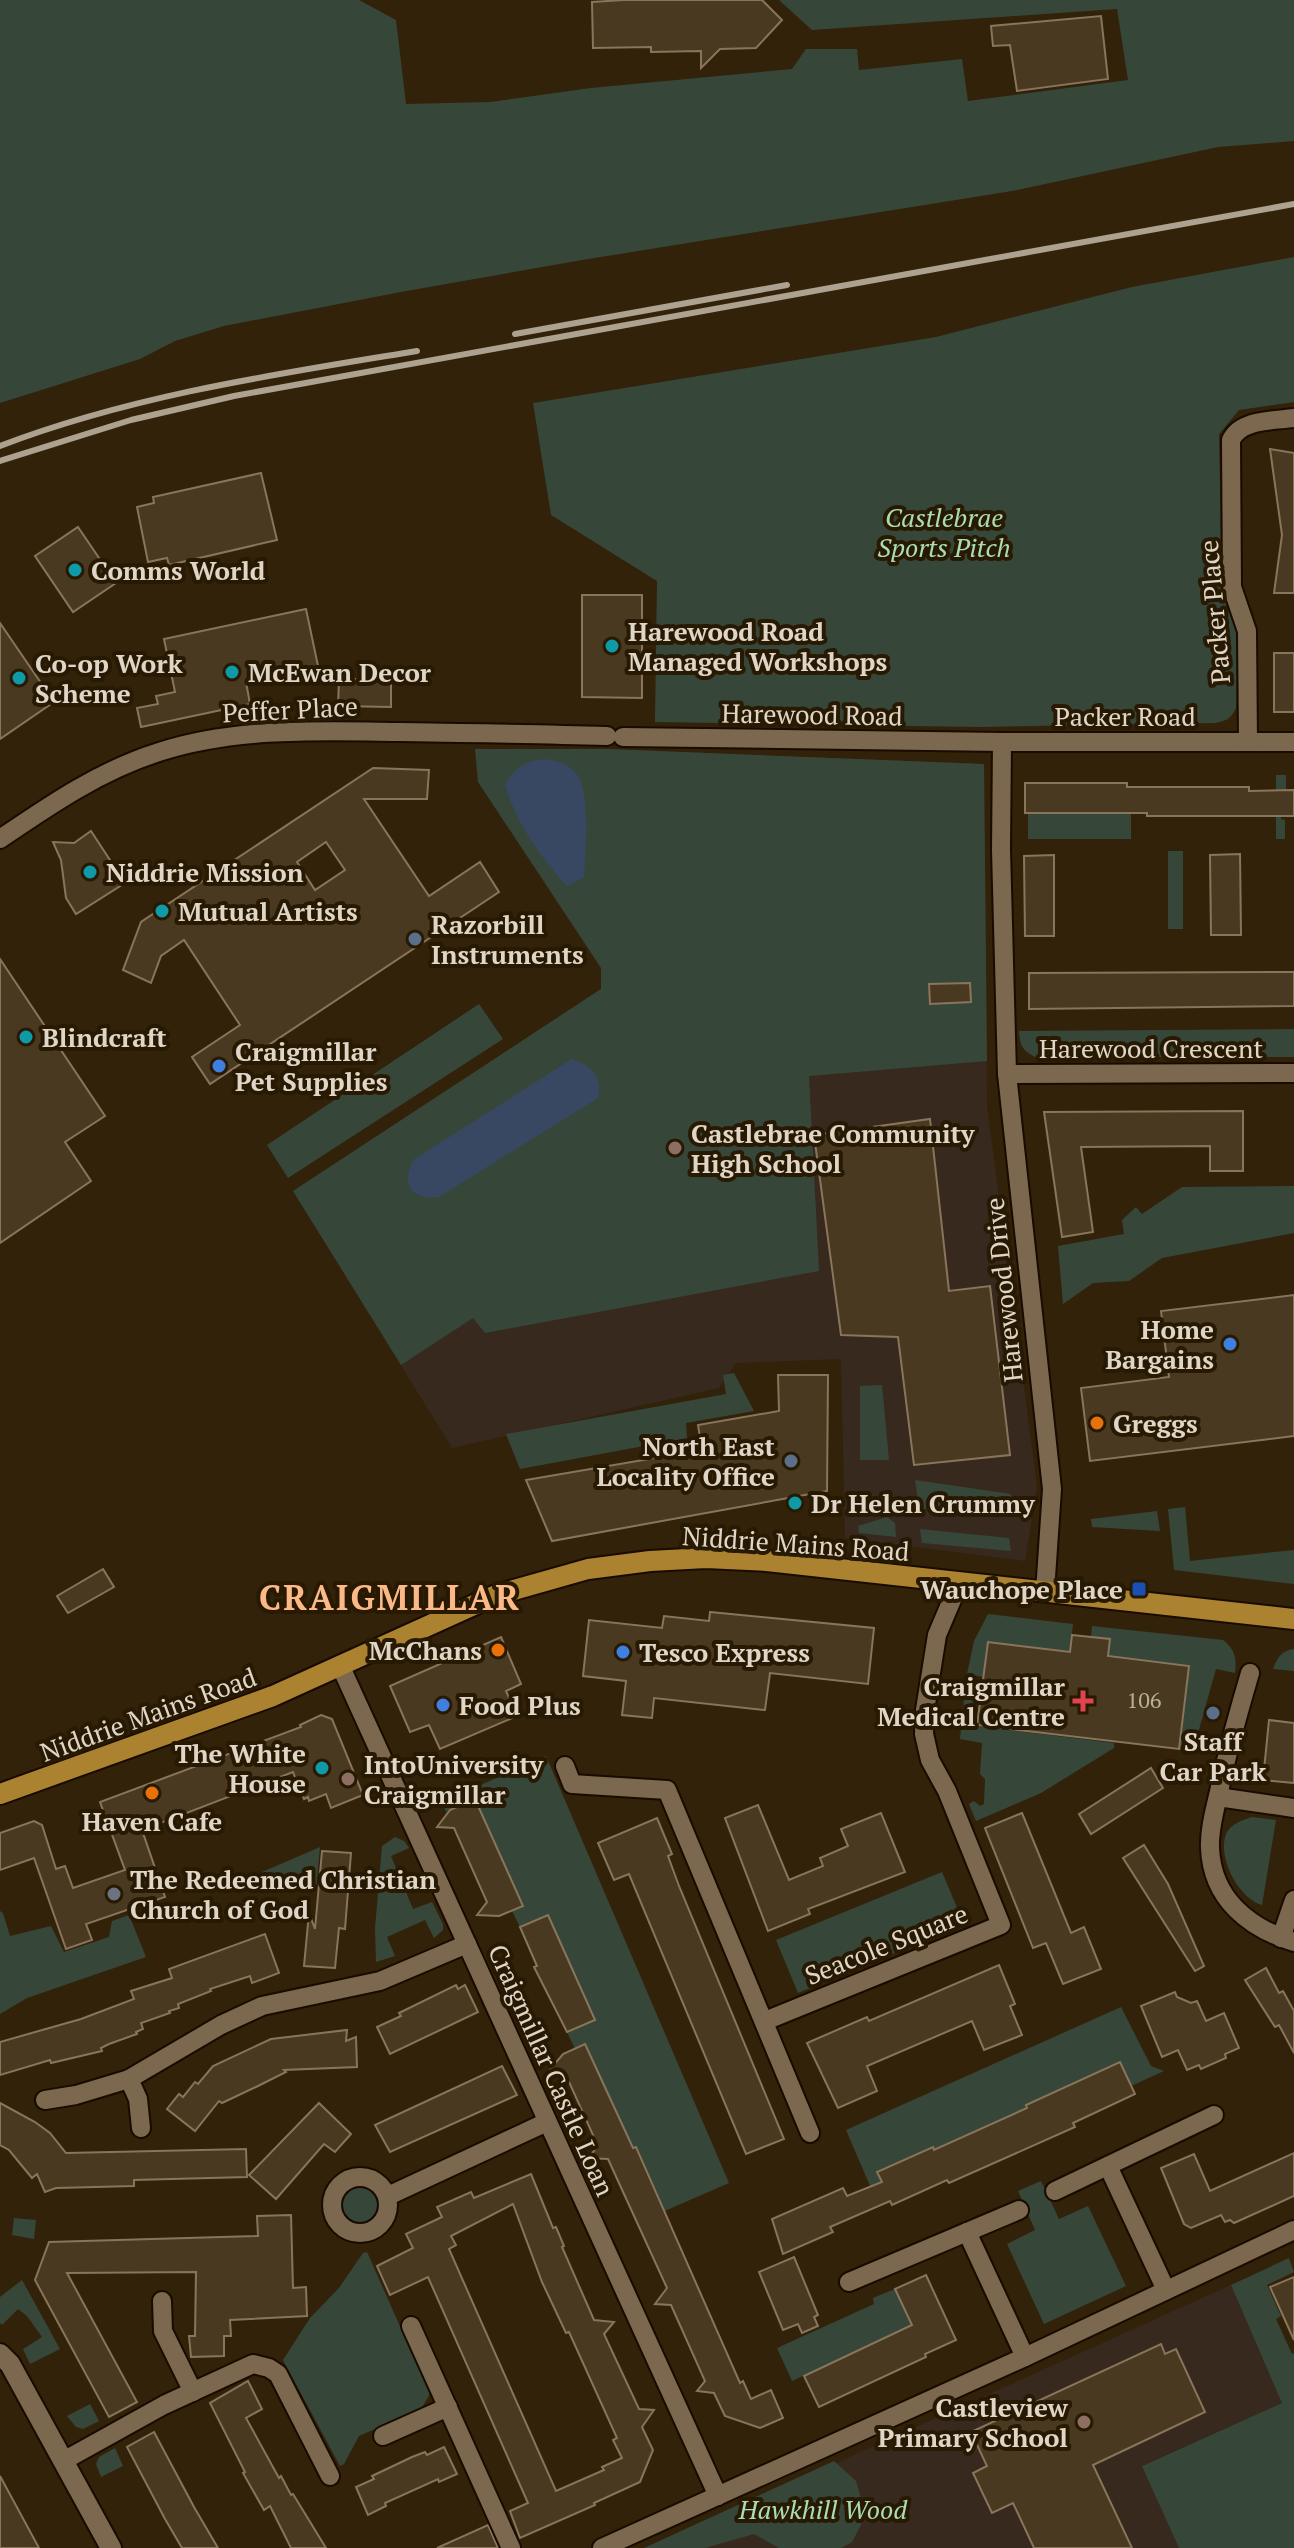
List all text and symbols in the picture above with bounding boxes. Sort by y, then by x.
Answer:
park label: Castlebrae Sports Pitch [877,500,1011,564]
street label: Packer Place [1191,539,1237,685]
place label: Comms World [91,553,266,587]
marker: Comms World [66,561,84,579]
place label: Harewood Road Managed Workshops [628,614,887,678]
marker: Harewood Road Managed Workshops [603,637,621,655]
place label: Co-op Work Scheme [35,646,183,710]
place label: McEwan Decor [248,655,432,689]
marker: McEwan Decor [223,663,241,681]
marker: Co-op Work Scheme [10,669,28,687]
street label: Peffer Place [221,688,359,730]
street label: Harewood Road [721,695,903,733]
street label: Packer Road [1054,699,1196,733]
place label: Niddrie Mission [106,855,304,889]
marker: Niddrie Mission [81,863,99,881]
place label: Mutual Artists [178,894,358,928]
marker: Mutual Artists [153,902,171,920]
place label: Razorbill Instruments [431,907,584,971]
marker: Razorbill Instruments [406,930,424,948]
place label: Blindcraft [42,1020,167,1054]
marker: Blindcraft [17,1028,35,1046]
street label: Harewood Crescent [1039,1031,1263,1065]
place label: Craigmillar Pet Supplies [235,1034,388,1098]
marker: Craigmillar Pet Supplies [210,1057,228,1075]
place label: Castlebrae Community High School [691,1116,976,1180]
marker: Castlebrae Community High School [666,1139,684,1157]
street label: Harewood Drive [976,1196,1030,1384]
place label: Home Bargains [1105,1312,1214,1376]
marker: Home Bargains [1221,1335,1239,1353]
place label: Greggs [1113,1406,1198,1440]
marker: Greggs [1088,1414,1106,1432]
place label: North East Locality Office [597,1429,776,1493]
marker: North East Locality Office [782,1452,800,1470]
place label: Dr Helen Crummy [811,1486,1036,1520]
marker: Dr Helen Crummy [786,1494,804,1512]
street label: Niddrie Mains Road [681,1518,911,1568]
place label: Wauchope Place [920,1572,1123,1606]
district label: CRAIGMILLAR [259,1575,521,1620]
marker: Wauchope Place [1130,1580,1148,1598]
place label: McChans [369,1633,482,1667]
place label: Tesco Express [639,1635,810,1669]
marker: McChans [489,1641,507,1659]
marker: Tesco Express [614,1643,632,1661]
street label: Niddrie Mains Road [35,1659,261,1769]
place label: Craigmillar Medical Centre [877,1669,1066,1733]
house number: 106 [1126,1685,1162,1714]
place label: Food Plus [459,1688,581,1722]
marker: Craigmillar Medical Centre [1072,1690,1094,1712]
marker: Food Plus [434,1696,452,1714]
marker: Staff Car Park [1204,1704,1222,1722]
place label: Staff Car Park [1160,1724,1267,1788]
place label: The White House [175,1736,306,1800]
place label: IntoUniversity Craigmillar [364,1747,545,1811]
marker: The White House [313,1759,331,1777]
marker: IntoUniversity Craigmillar [339,1770,357,1788]
marker: Haven Cafe [143,1784,161,1802]
place label: Haven Cafe [82,1804,222,1838]
place label: The Redeemed Christian Church of God [130,1862,436,1926]
marker: The Redeemed Christian Church of God [105,1885,123,1903]
street label: Seacole Square [800,1896,972,1992]
street label: Craigmillar Castle Loan [481,1939,623,2201]
place label: Castleview Primary School [878,2390,1069,2454]
marker: Castleview Primary School [1075,2413,1093,2431]
park label: Hawkhill Wood [738,2492,908,2526]

